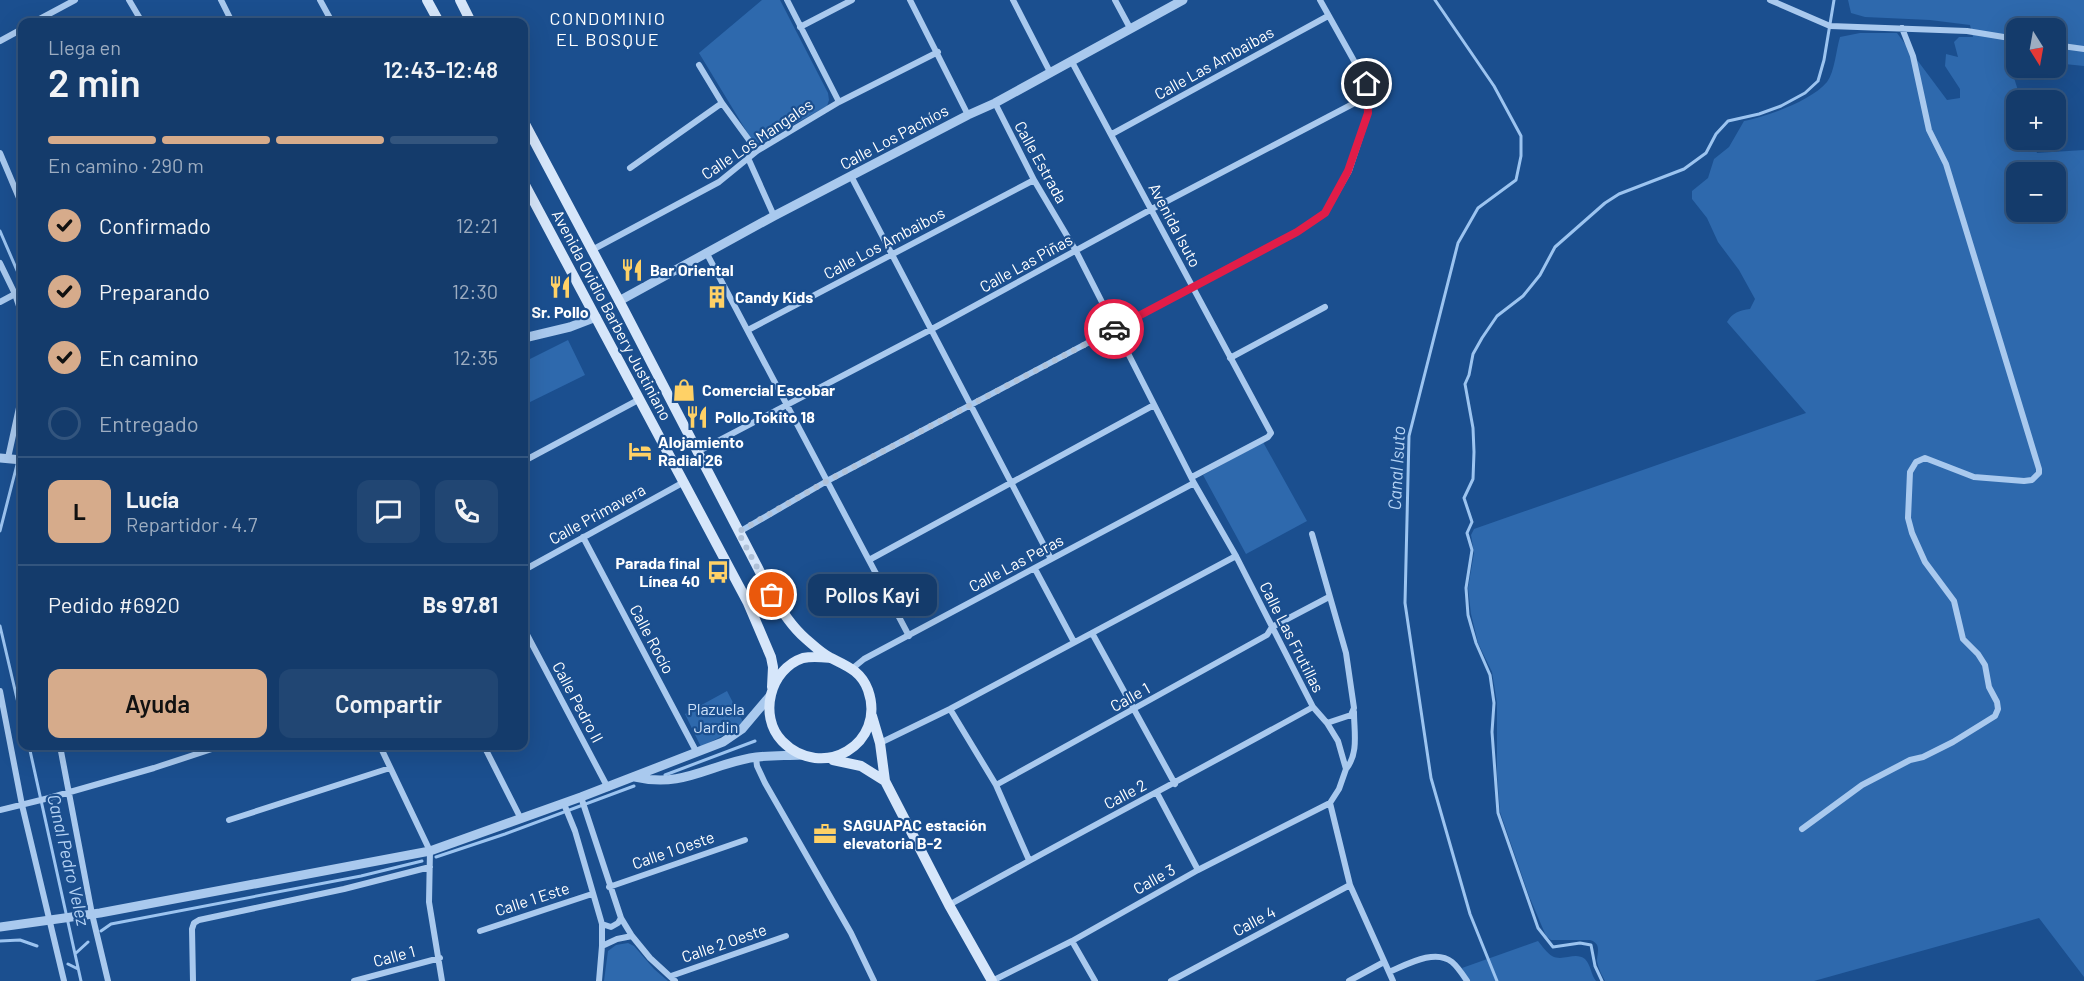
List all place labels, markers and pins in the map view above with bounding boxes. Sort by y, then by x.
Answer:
pin [1341,58,1392,109]
restaurant icon: Bar Oriental [619,257,645,283]
place label: Bar Oriental [650,260,734,279]
restaurant icon: Sr. Pollo [547,274,573,300]
building icon: Candy Kids [704,284,730,310]
place label: Candy Kids [735,287,813,306]
place label: Sr. Pollo [531,302,589,321]
shop icon: Comercial Escobar [671,377,697,403]
place label: Comercial Escobar [702,380,835,399]
restaurant icon: Pollo Tokito 18 [684,404,710,430]
place label: Pollo Tokito 18 [715,407,815,426]
place label: Alojamiento Radial 26 [658,432,744,469]
hotel icon: Alojamiento Radial 26 [627,438,653,464]
place label: Parada final Línea 40 [616,553,700,590]
bus stop icon: Parada final Línea 40 [705,559,731,585]
pin [746,569,797,620]
callout: Pollos Kayi [808,574,937,616]
place label: SAGUAPAC estación elevatoria B-2 [843,815,987,852]
office icon: SAGUAPAC estación elevatoria B-2 [812,821,838,847]

